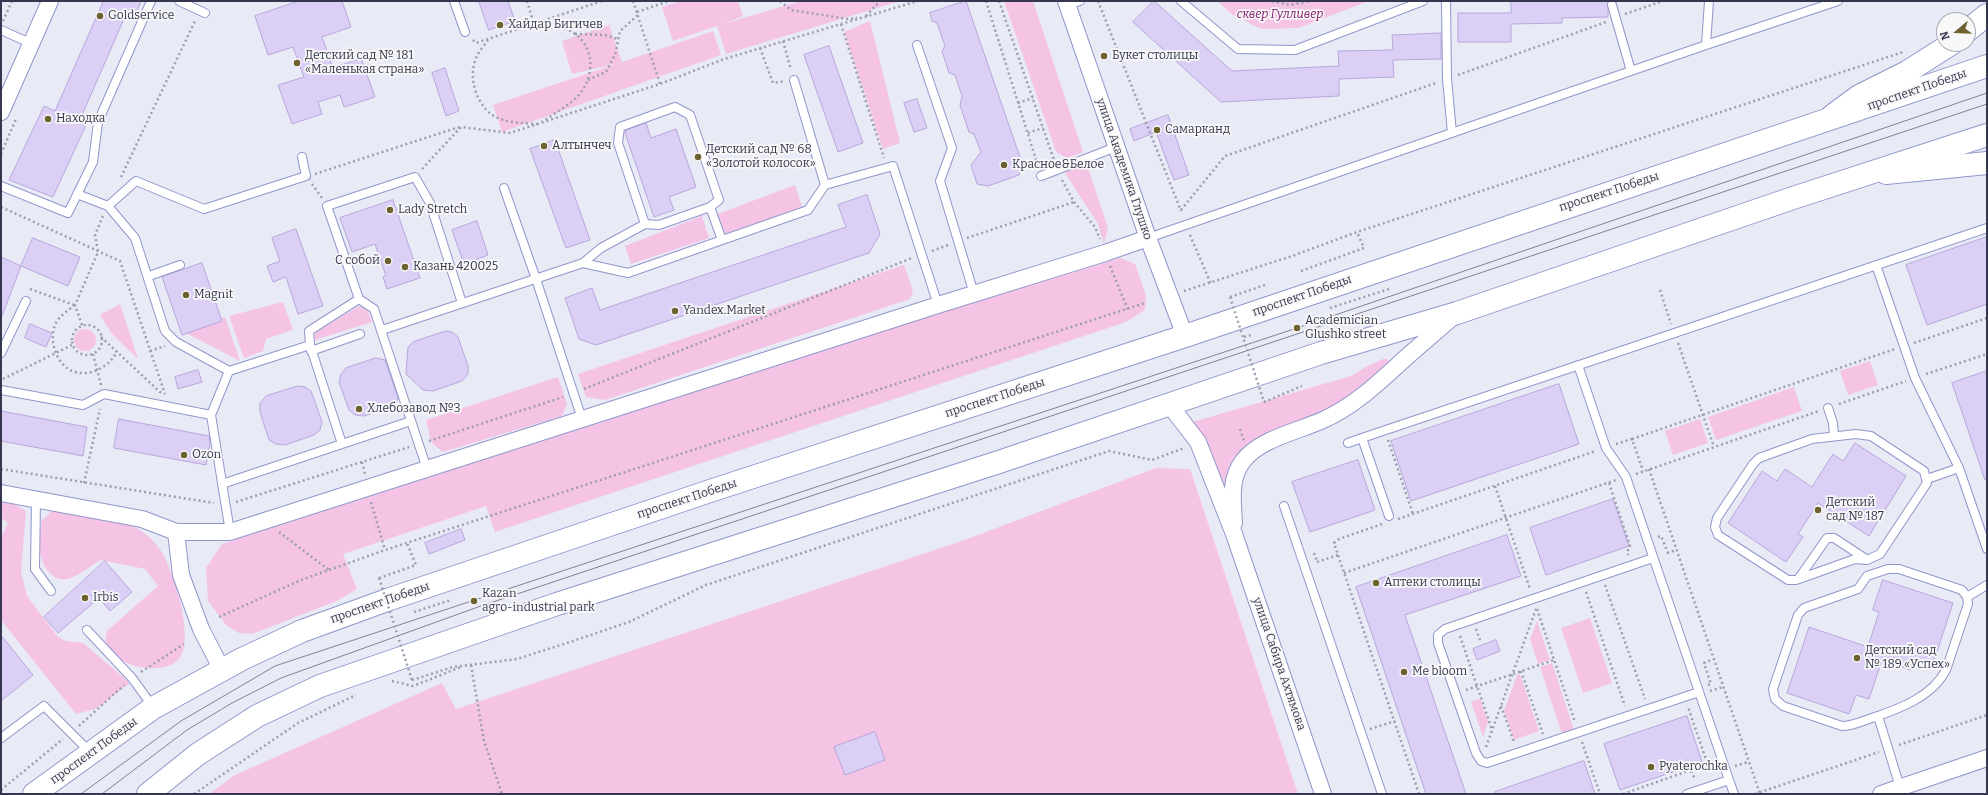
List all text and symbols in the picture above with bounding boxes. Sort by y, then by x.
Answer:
park label: сквер Гулливер [1237,8,1323,22]
place label: Goldservice [108,9,174,23]
marker: Goldservice [95,11,105,21]
north arrow [1936,12,1976,52]
place label: Хайдар Бигичев [508,18,603,32]
marker: Хайдар Бигичев [495,20,505,30]
text: N [1938,30,1953,42]
place label: Детский сад № 181 «Маленькая страна» [305,49,424,77]
place label: Букет столицы [1112,49,1198,63]
marker: Букет столицы [1099,51,1109,61]
marker: Детский сад № 181 «Маленькая страна» [292,58,302,68]
street label: проспект Победы [1865,66,1969,114]
street label: улица Академика Глушко [1093,96,1155,242]
place label: Находка [56,112,105,126]
marker: Находка [43,114,53,124]
place label: Самарканд [1165,123,1230,137]
marker: Самарканд [1152,125,1162,135]
place label: Алтынчеч [552,139,612,153]
marker: Алтынчеч [539,141,549,151]
place label: Детский сад № 68 «Золотой колосок» [706,143,816,171]
marker: Детский сад № 68 «Золотой колосок» [693,152,703,162]
place label: Красное&Белое [1012,158,1104,172]
marker: Красное&Белое [999,160,1009,170]
street label: проспект Победы [1557,169,1661,215]
place label: Lady Stretch [398,203,467,217]
marker: Lady Stretch [385,205,395,215]
place label: С собой [335,254,380,268]
marker: С собой [383,256,393,266]
place label: Казань 420025 [413,260,498,274]
marker: Казань 420025 [400,262,410,272]
street label: проспект Победы [1250,272,1354,320]
place label: Magnit [194,288,233,302]
marker: Magnit [181,290,191,300]
place label: Yandex.Market [683,304,766,318]
marker: Yandex.Market [670,306,680,316]
place label: Academician Glushko street [1305,314,1386,342]
marker: Academician Glushko street [1292,323,1302,333]
street label: проспект Победы [943,375,1047,421]
place label: Хлебозавод №3 [367,402,461,416]
marker: Хлебозавод №3 [354,404,364,414]
place label: Ozon [192,448,221,462]
marker: Ozon [179,450,189,460]
street label: проспект Победы [635,476,739,522]
place label: Детский сад № 187 [1826,496,1884,524]
marker: Детский сад № 187 [1813,505,1823,515]
place label: Аптеки столицы [1384,576,1481,590]
marker: Аптеки столицы [1371,578,1381,588]
street label: проспект Победы [328,579,432,627]
place label: Kazan agro-industrial park [482,587,595,615]
place label: Irbis [93,591,119,605]
marker: Irbis [80,593,90,603]
marker: Kazan agro-industrial park [469,596,479,606]
street label: улица Сабира Ахтямова [1249,596,1309,732]
place label: Детский сад № 189 «Успех» [1865,644,1950,672]
marker: Детский сад № 189 «Успех» [1852,653,1862,663]
place label: Me bloom [1412,665,1467,679]
marker: Me bloom [1399,667,1409,677]
street label: проспект Победы [48,715,140,787]
place label: Pyaterochka [1659,760,1728,774]
marker: Pyaterochka [1646,762,1656,772]

